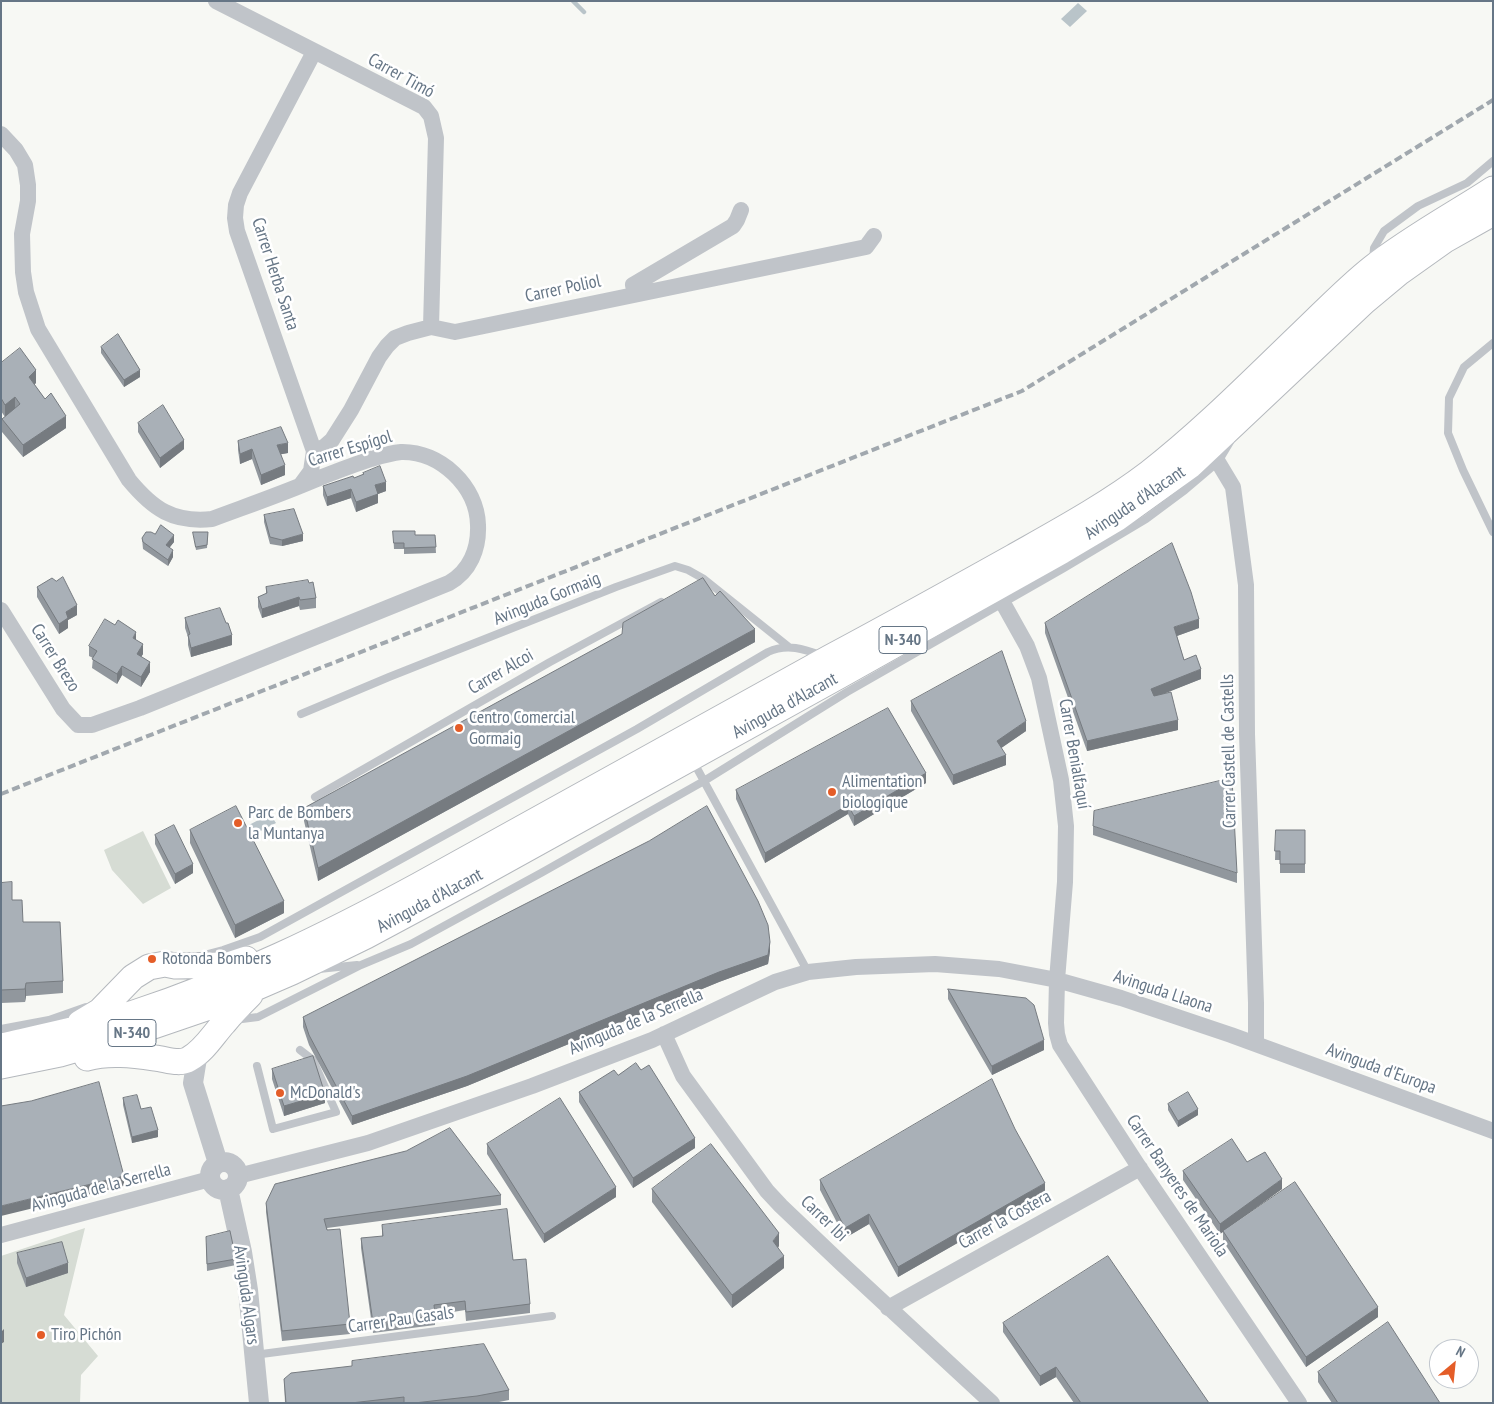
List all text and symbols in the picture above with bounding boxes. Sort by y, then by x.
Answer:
street label: Carrer Timó [364,49,438,103]
street label: Carrer Herba Santa [247,215,303,333]
street label: Carrer Poliol [523,270,603,308]
street label: Carrer Espígol [305,426,395,472]
street label: Avinguda d'Alacant [1081,461,1189,545]
street label: Avinguda Gormaig [490,568,604,630]
street label: Carrer Brezo [26,620,84,696]
road number: N-340 [879,626,927,654]
street label: Carrer Alcoi [465,645,537,699]
street label: Avinguda d'Alacant [729,668,841,744]
street label: Carrer Castell de Castells [1217,674,1241,828]
street label: Carrer Benialfaquí [1054,697,1094,811]
place label: Centro Comercial Gormaig [469,707,575,750]
marker: Centro Comercial Gormaig [453,722,465,734]
place label: Alimentation biologique [842,771,922,814]
marker: Alimentation biologique [826,786,838,798]
place label: Parc de Bombers la Muntanya [248,802,351,844]
marker: Parc de Bombers la Muntanya [232,817,244,829]
street label: Avinguda d'Alacant [373,864,487,938]
place label: Rotonda Bombers [162,948,271,970]
marker: Rotonda Bombers [146,953,158,965]
street label: Avinguda Llaona [1111,966,1215,1018]
street label: Avinguda de la Serrella [566,984,706,1060]
road number: N-340 [108,1020,156,1046]
street label: Avinguda d'Europa [1323,1039,1439,1099]
place label: McDonald's [290,1082,361,1104]
marker: McDonald's [274,1087,286,1099]
street label: Carrer Banyeres de Mariola [1121,1111,1233,1261]
street label: Avinguda de la Serrella [29,1159,173,1217]
street label: Carrer la Costera [955,1186,1055,1254]
street label: Carrer Ibi [796,1191,852,1247]
street label: Avinguda Algars [228,1244,264,1346]
street label: Carrer Pau Casals [347,1302,455,1338]
place label: Tiro Pichón [51,1324,122,1346]
marker: Tiro Pichón [35,1329,47,1341]
north arrow [1429,1339,1479,1389]
text: N [1453,1342,1468,1361]

